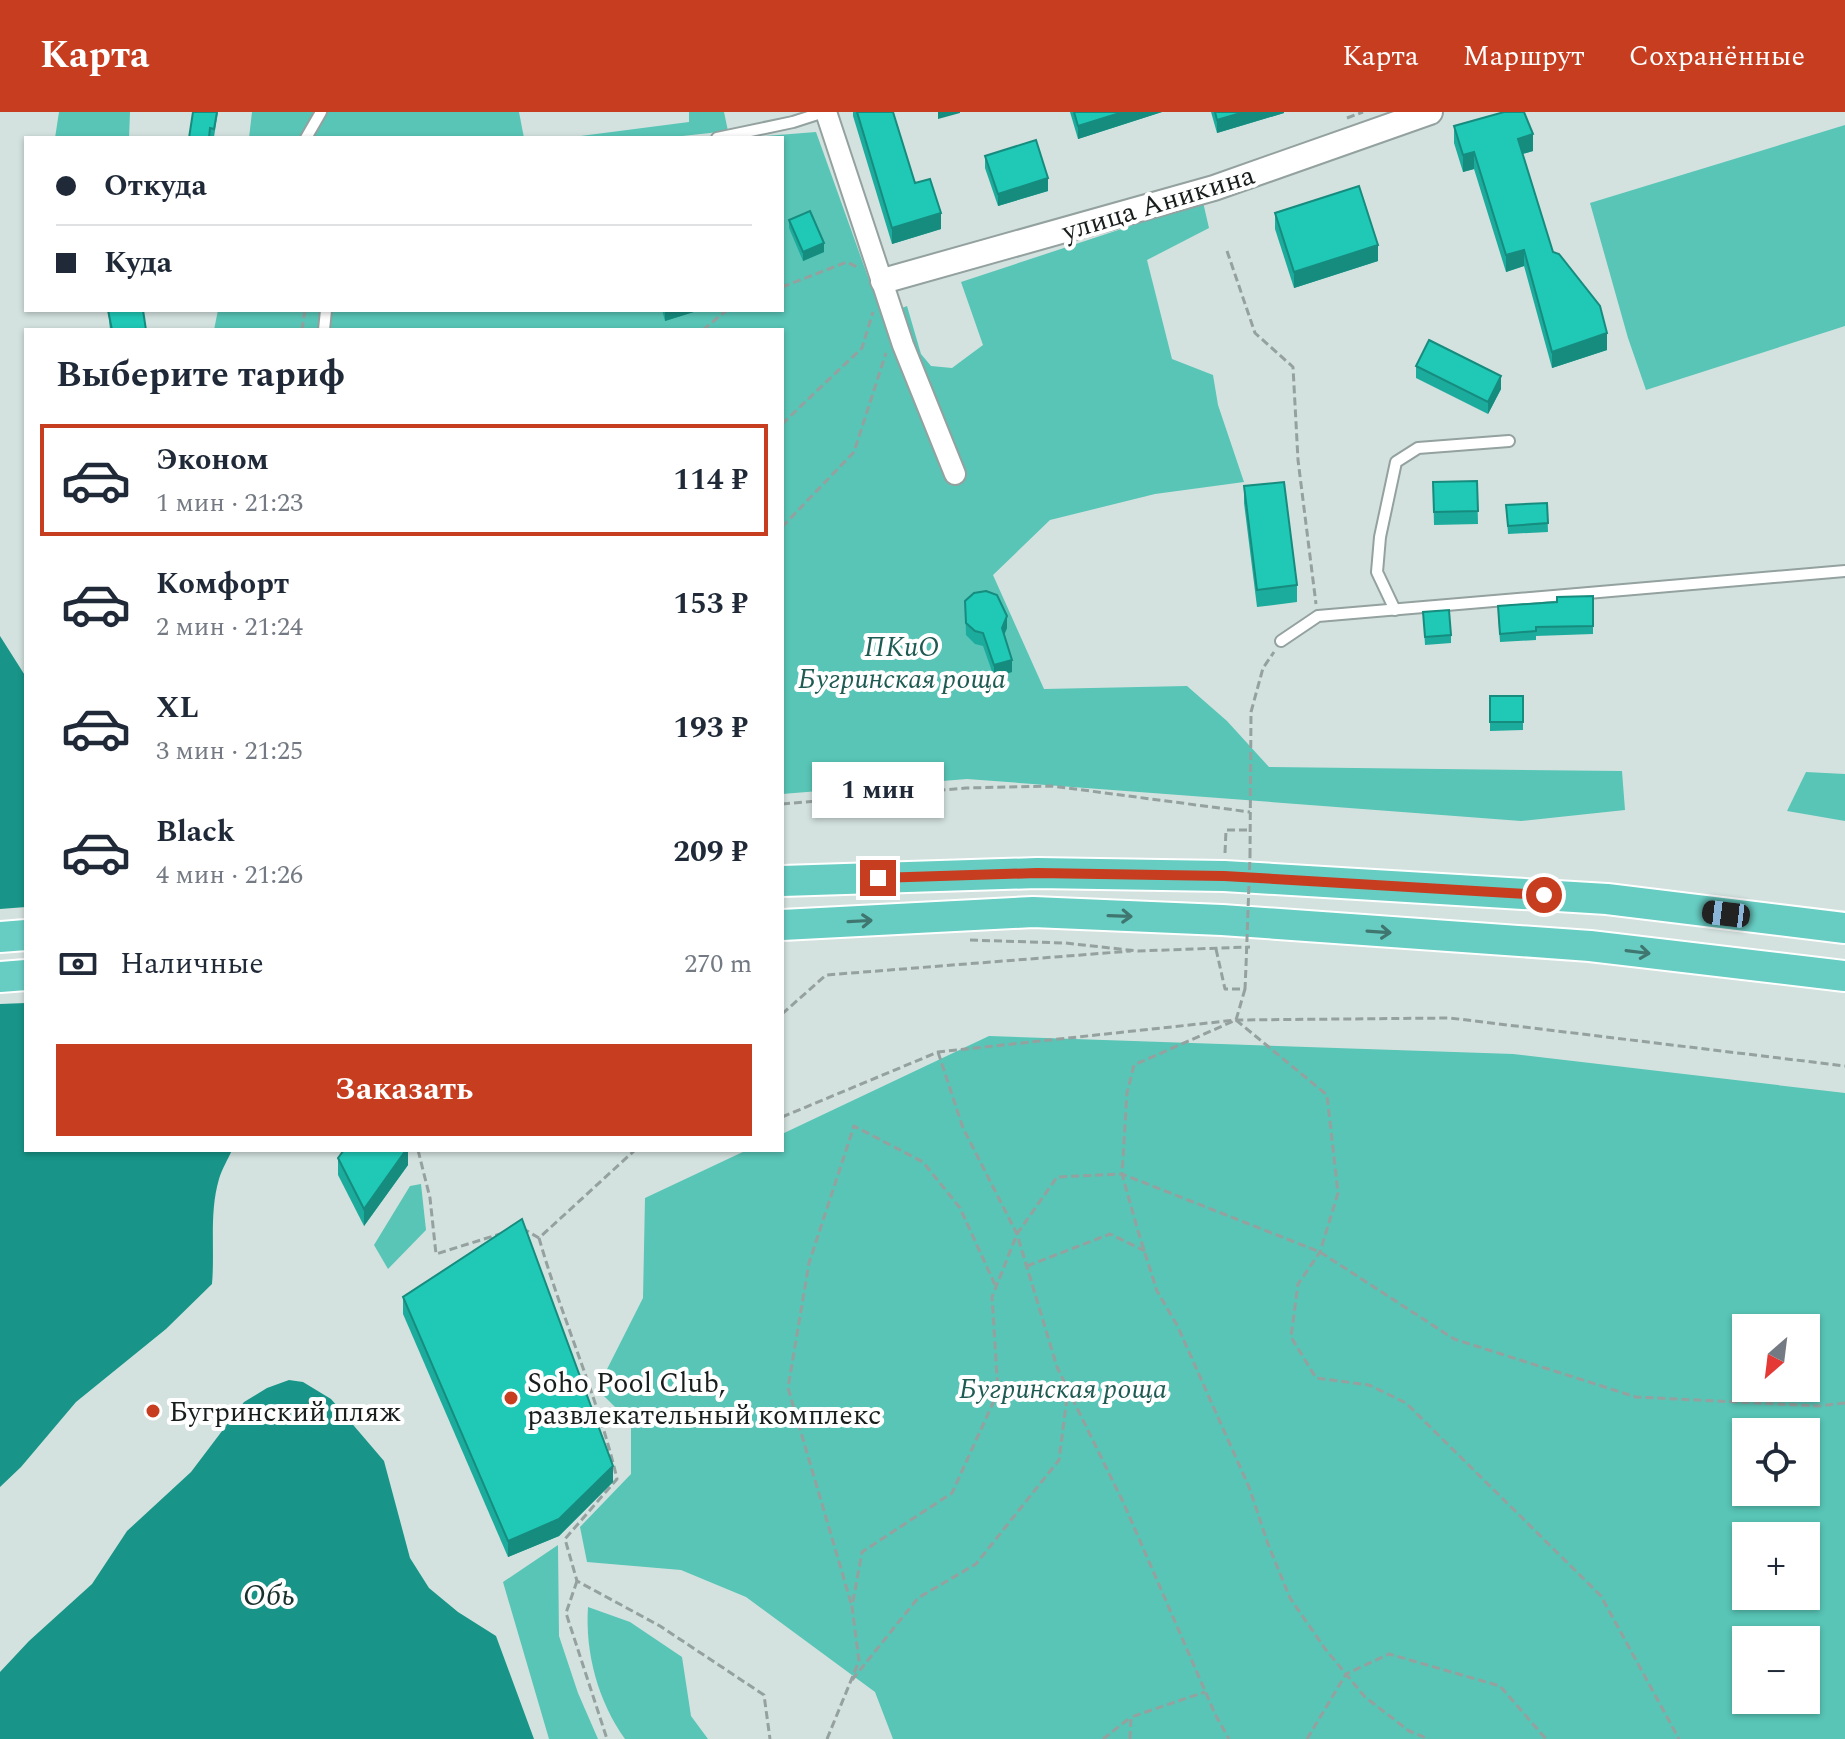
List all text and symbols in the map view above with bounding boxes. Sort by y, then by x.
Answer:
text: Карта [40,27,150,85]
text: Карта [1342,35,1419,78]
text: Маршрут [1463,35,1585,78]
text: Сохранённые [1629,35,1805,78]
street label: улица Аникина [1056,154,1260,253]
text: Откуда [104,163,207,209]
text: Куда [104,240,172,286]
text: Выберите тариф [56,348,345,403]
text: Эконом [156,437,269,483]
icon: car [60,444,132,516]
text: 114 ₽ [673,457,748,503]
text: 1 мин · 21:23 [156,483,303,523]
text: Комфорт [156,561,289,607]
icon: car [60,568,132,640]
text: 153 ₽ [673,581,748,627]
text: 2 мин · 21:24 [156,607,303,647]
park label: ПКиО Бугринская роща [798,626,1006,701]
text: XL [156,685,199,731]
icon: car [60,692,132,764]
text: 193 ₽ [673,705,748,751]
text: 3 мин · 21:25 [156,731,303,771]
callout: 1 мин [812,762,944,818]
text: 1 мин [841,770,915,810]
text: Black [156,809,235,855]
icon: car [60,816,132,888]
text: 209 ₽ [673,829,748,875]
text: 4 мин · 21:26 [156,855,303,895]
route end [860,860,896,896]
route start [1526,877,1562,913]
car [1701,899,1751,929]
one-way arrow [1106,909,1133,924]
one-way arrow [846,914,873,929]
one-way arrow [1365,925,1392,940]
text: Наличные [120,941,264,987]
icon: cash [56,942,100,986]
text: 270 m [684,944,752,984]
one-way arrow [1624,944,1651,959]
button: Заказать [56,1044,752,1136]
north arrow [1732,1314,1820,1402]
map controls [1732,1314,1820,1714]
place label: Soho Pool Club, развлекательный комплекс [527,1362,881,1437]
park label: Бугринская роща [959,1368,1167,1411]
marker: Soho Pool Club, развлекательный комплекс [502,1389,520,1407]
place label: Бугринский пляж [169,1391,401,1434]
marker: Бугринский пляж [144,1402,162,1420]
button: locate [1732,1418,1820,1506]
button: + [1732,1522,1820,1610]
water label: Обь [243,1573,295,1619]
button: − [1732,1626,1820,1714]

